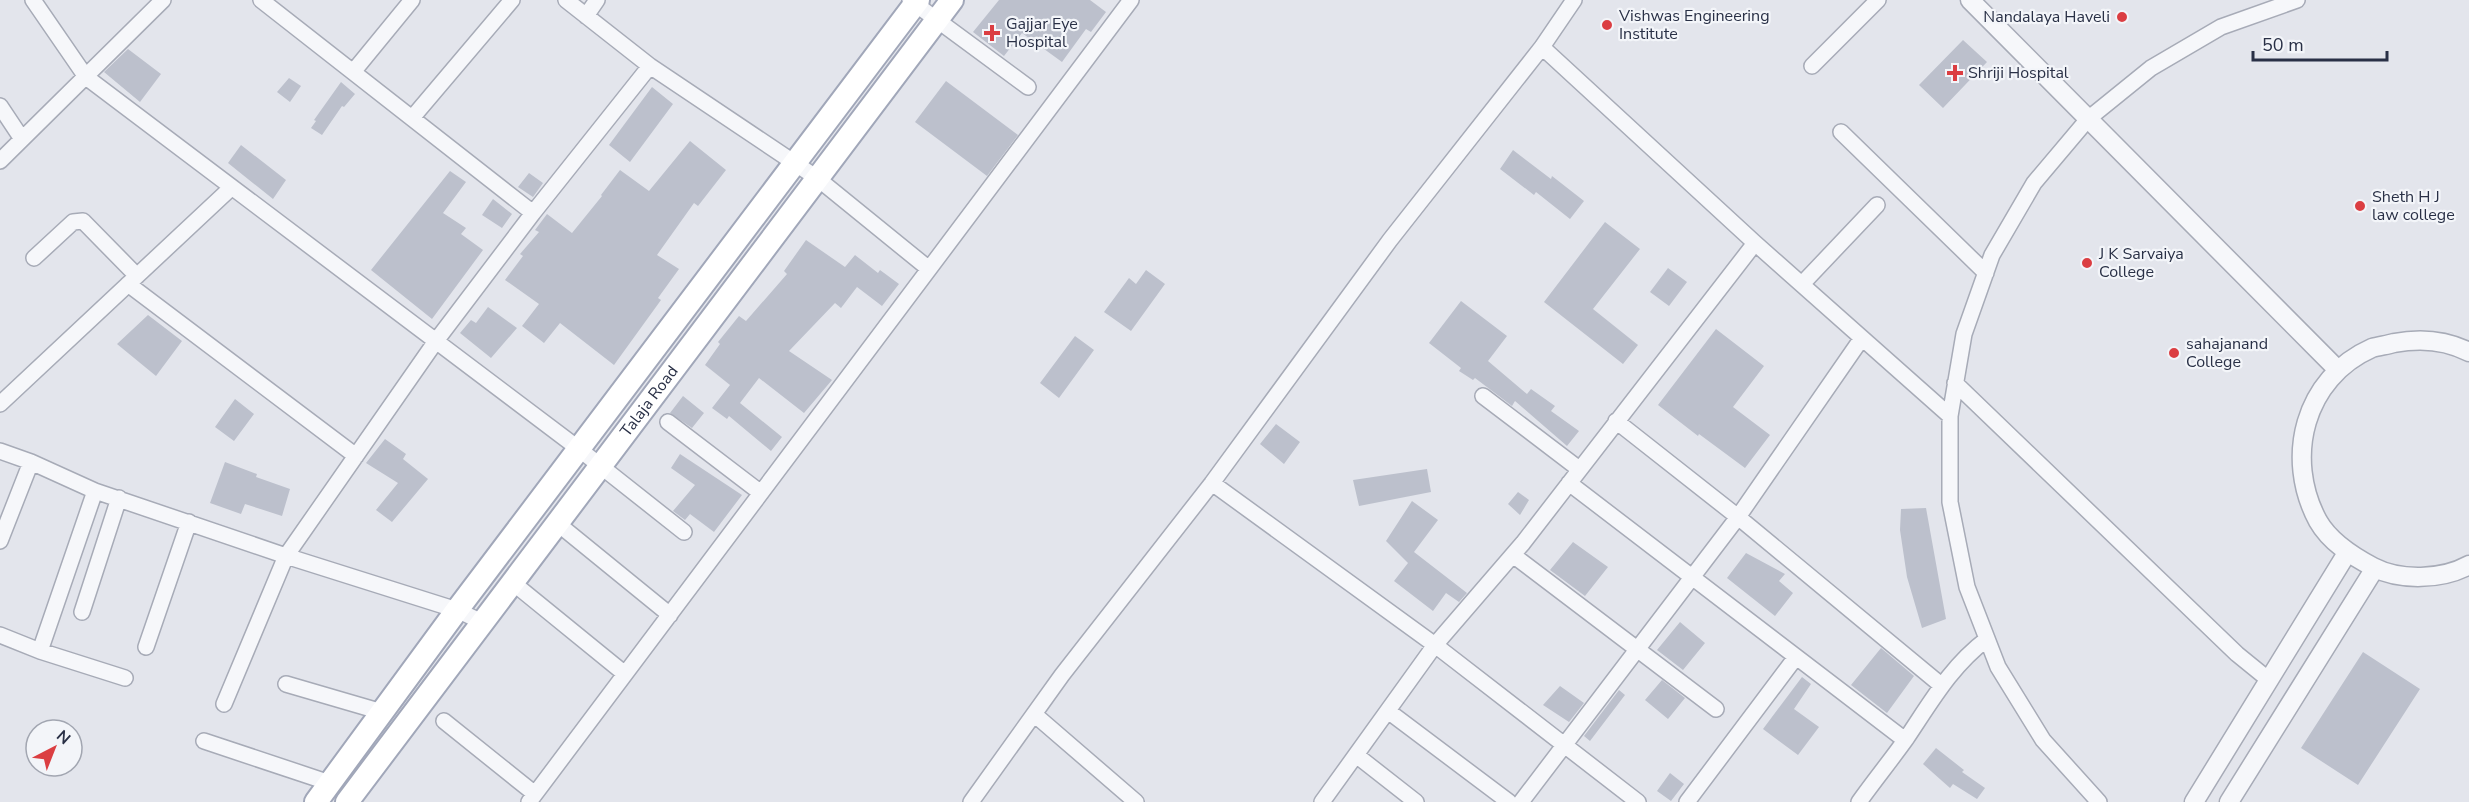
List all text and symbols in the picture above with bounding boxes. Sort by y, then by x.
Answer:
place label: Vishwas Engineering Institute [1618,5,1770,45]
place label: Nandalaya Haveli [1983,6,2110,28]
marker: Nandalaya Haveli [2115,10,2129,24]
place label: Gajjar Eye Hospital [1006,13,1078,53]
marker: Vishwas Engineering Institute [1600,18,1614,32]
marker: Gajjar Eye Hospital [983,24,1001,42]
scale bar [2253,24,2386,62]
text: 50 m [2262,33,2304,57]
place label: Shriji Hospital [1968,62,2069,84]
marker: Shriji Hospital [1946,64,1964,82]
place label: Sheth H J law college [2372,186,2455,226]
marker: Sheth H J law college [2353,199,2367,213]
place label: J K Sarvaiya College [2098,243,2184,283]
marker: J K Sarvaiya College [2080,256,2094,270]
place label: sahajanand College [2186,333,2268,373]
marker: sahajanand College [2167,346,2181,360]
street label: Talaja Road [615,361,683,441]
north arrow [24,718,84,778]
text: N [52,725,75,750]

